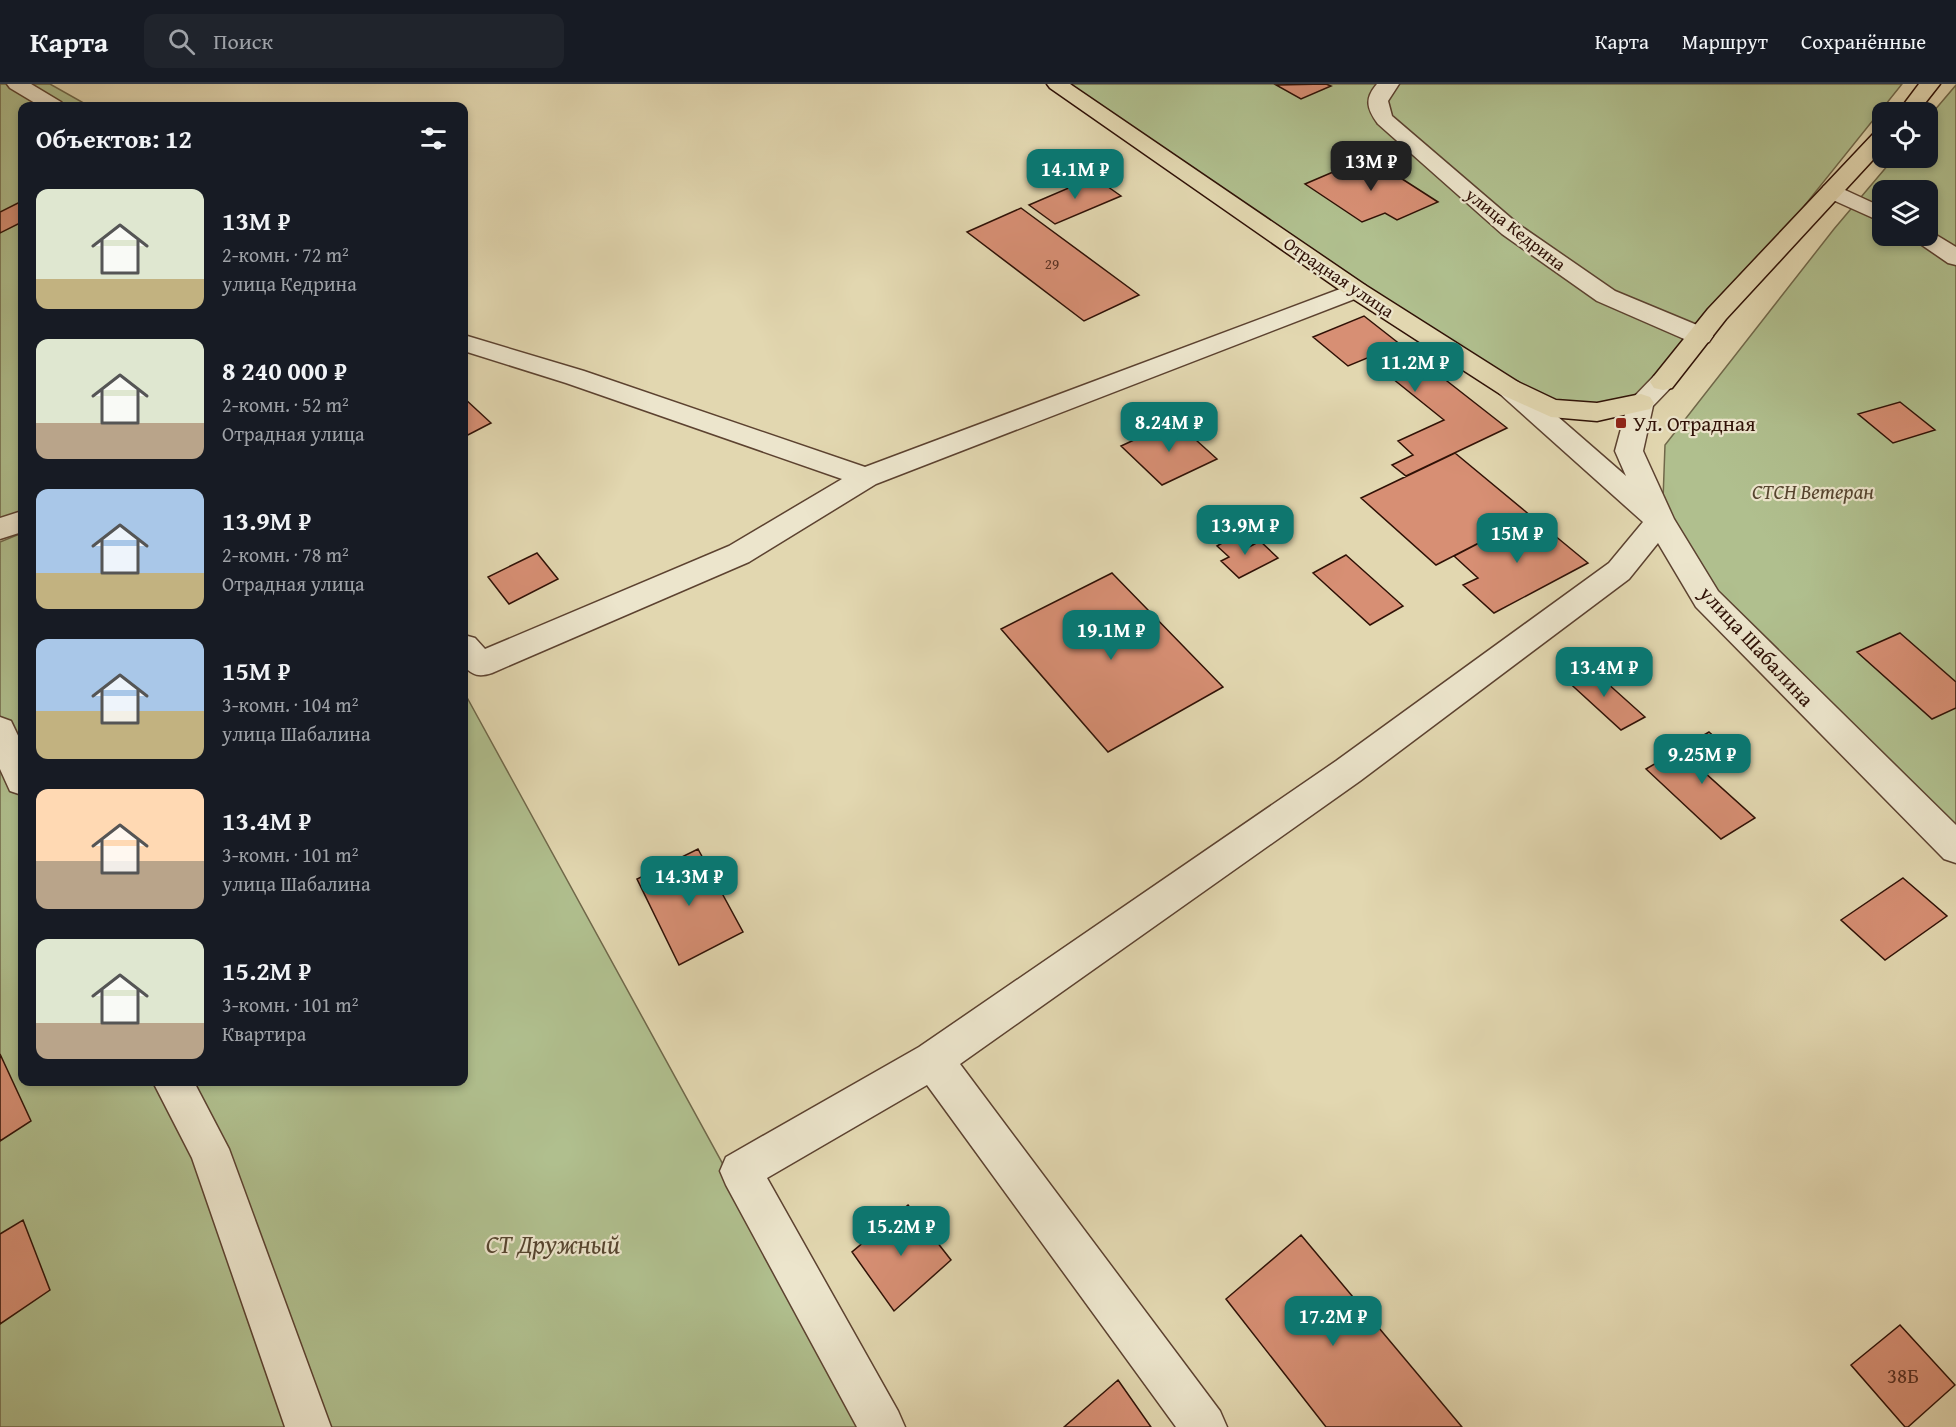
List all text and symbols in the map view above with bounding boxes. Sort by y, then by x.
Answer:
search box [144,14,564,68]
text: Карта [30,21,108,62]
icon: search [165,25,198,58]
text: Поиск [213,25,273,57]
text: Карта [1595,26,1649,57]
text: Маршрут [1682,26,1768,57]
text: Сохранённые [1801,26,1926,57]
map controls [1872,102,1938,246]
button: locate [1872,102,1938,168]
text: Объектов: 12 [36,119,192,158]
icon: filters [417,122,450,155]
pin: 13M ₽ [1329,141,1413,192]
text: 13M ₽ [1345,146,1397,175]
pin: 14.1M ₽ [1020,149,1130,200]
text: 14.1M ₽ [1041,154,1109,183]
street label: улица Кедрина [1459,180,1572,277]
button: layers [1872,180,1938,246]
text: 13M ₽ [222,201,291,240]
icon: home [84,213,156,285]
street label: Отрадная улица [1278,230,1400,324]
text: 2-комн. · 72 m² [222,240,349,269]
house number: 29 [1045,253,1059,274]
text: улица Кедрина [222,269,357,298]
pin: 11.2M ₽ [1360,342,1470,393]
text: 11.2M ₽ [1381,347,1449,376]
text: 8 240 000 ₽ [222,351,347,390]
icon: home [84,363,156,435]
text: 2-комн. · 52 m² [222,390,349,419]
pin: 8.24M ₽ [1114,402,1224,453]
text: 8.24M ₽ [1135,407,1203,436]
place label: Ул. Отрадная [1633,408,1756,439]
marker: Ул. Отрадная [1614,416,1628,430]
text: Отрадная улица [222,419,365,448]
park label: СТСН Ветеран [1752,476,1874,507]
text: 13.9M ₽ [222,501,311,540]
pin: 13.9M ₽ [1190,505,1300,556]
text: 13.9M ₽ [1211,510,1279,539]
icon: home [84,513,156,585]
pin: 15M ₽ [1475,513,1559,564]
text: 15M ₽ [1491,518,1543,547]
text: 2-комн. · 78 m² [222,540,349,569]
text: Отрадная улица [222,569,365,598]
street label: улица Шабалина [1692,578,1821,714]
pin: 19.1M ₽ [1056,610,1166,661]
text: 19.1M ₽ [1077,615,1145,644]
pin: 13.4M ₽ [1549,647,1659,698]
text: 15M ₽ [222,651,291,690]
text: 13.4M ₽ [1570,652,1638,681]
icon: home [84,663,156,735]
text: 3-комн. · 104 m² [222,690,358,719]
text: улица Шабалина [222,719,370,748]
pin: 9.25M ₽ [1647,734,1757,785]
text: 9.25M ₽ [1668,739,1736,768]
text: 13.4M ₽ [222,801,311,840]
icon: home [84,813,156,885]
text: 3-комн. · 101 m² [222,840,358,869]
pin: 14.3M ₽ [634,856,744,907]
text: 14.3M ₽ [655,861,723,890]
text: улица Шабалина [222,869,370,898]
text: 15.2M ₽ [222,951,311,990]
icon: home [84,963,156,1035]
text: 3-комн. · 101 m² [222,990,358,1019]
text: Квартира [222,1019,306,1048]
pin: 15.2M ₽ [846,1206,956,1257]
text: 15.2M ₽ [867,1211,935,1240]
park label: СТ Дружный [486,1224,620,1263]
pin: 17.2M ₽ [1278,1296,1388,1347]
text: 17.2M ₽ [1299,1301,1367,1330]
house number: 38Б [1887,1360,1919,1391]

